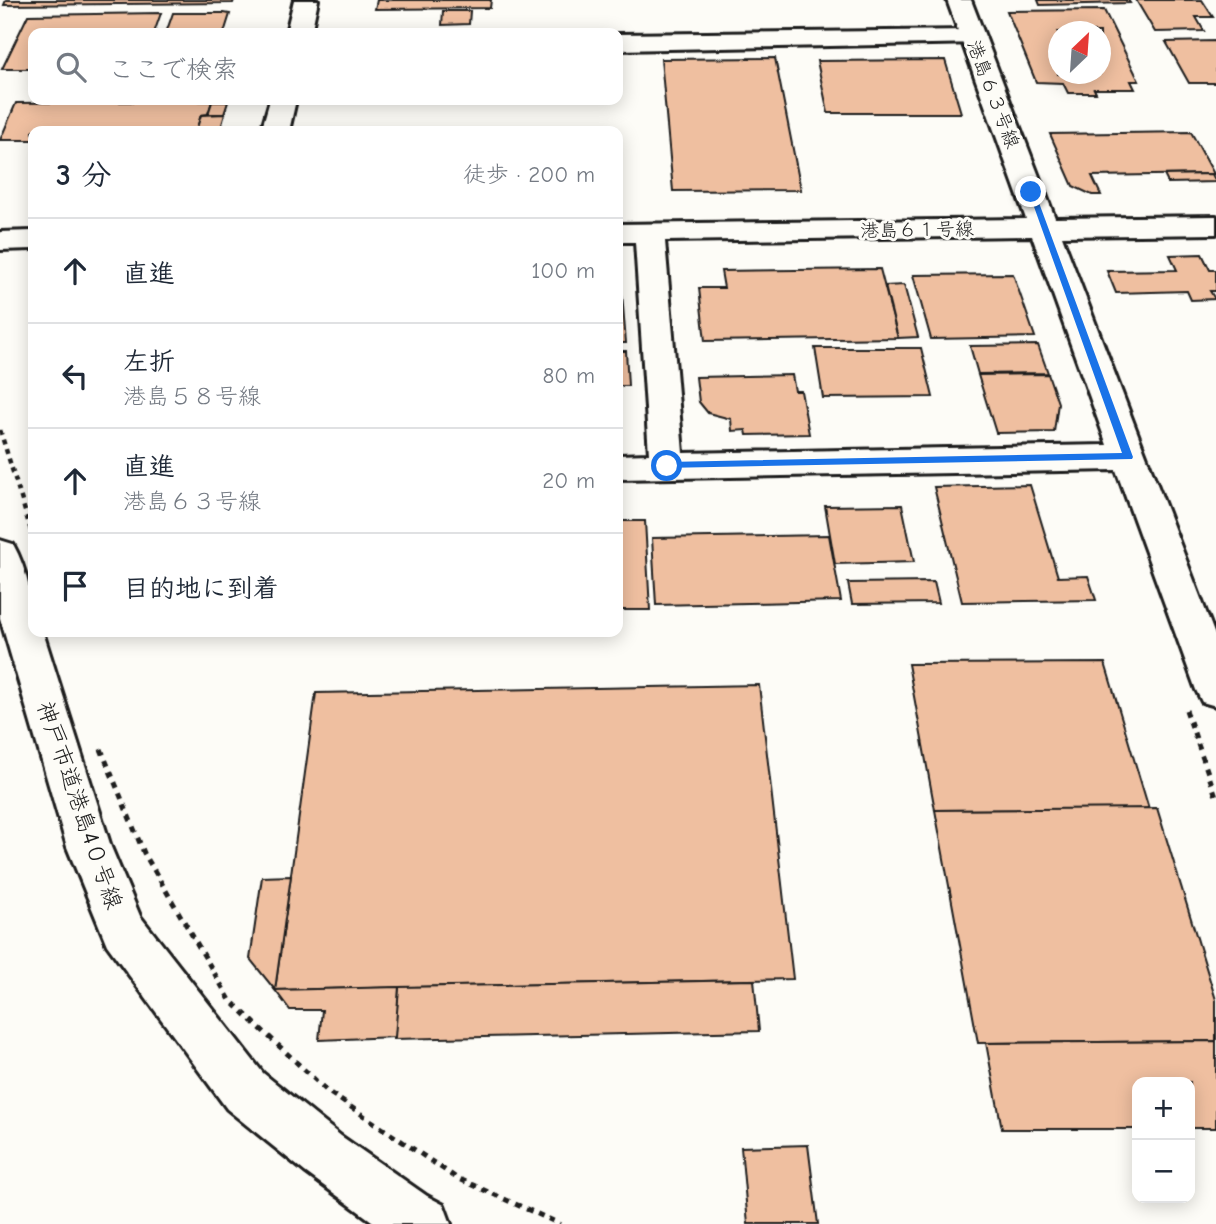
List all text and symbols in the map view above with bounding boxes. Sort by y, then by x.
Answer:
north arrow [1048,21,1111,84]
search box [28,28,623,105]
street label: 港島６３号線 [962,37,1024,152]
icon: search [52,48,90,86]
text: ここで検索 [108,55,238,85]
text: 3 分 [56,158,111,193]
text: 徒歩 · 200 m [463,161,595,188]
route end [1015,176,1046,207]
street label: 港島６１号線 [860,218,974,242]
icon: ahead [56,252,94,290]
text: 100 m [531,257,595,284]
text: 直進 [123,259,175,289]
text: 左折 [123,347,175,377]
icon: left [56,357,94,395]
text: 80 m [542,362,595,389]
text: 港島５８号線 [123,383,261,410]
route start [651,450,682,481]
text: 直進 [123,452,175,482]
icon: ahead [56,462,94,500]
text: 20 m [542,467,595,494]
text: 港島６３号線 [123,488,261,515]
icon: arrive [56,567,94,605]
text: 目的地に到着 [123,574,279,604]
street label: 神戸市道港島4０号線 [31,698,128,913]
map controls [1132,1077,1195,1203]
button: + [1132,1077,1195,1140]
button: − [1132,1140,1195,1203]

